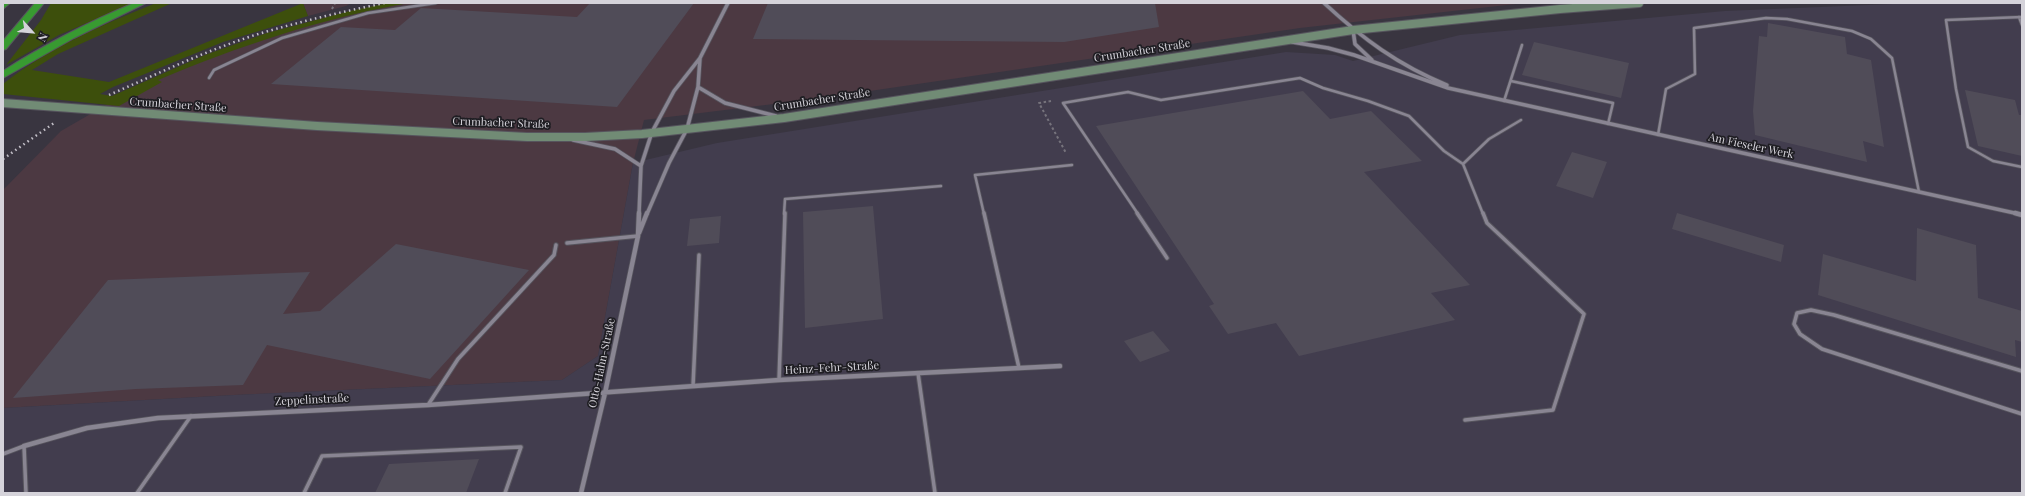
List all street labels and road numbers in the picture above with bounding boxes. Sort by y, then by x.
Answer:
street label: Crumbacher Straße [1093,37,1191,65]
street label: Crumbacher Straße [773,86,871,114]
street label: Crumbacher Straße [129,95,227,115]
street label: Crumbacher Straße [452,115,550,131]
street label: Am Fieseler Werk [1707,131,1795,161]
street label: Otto-Hahn-Straße [586,317,618,409]
street label: Heinz-Fehr-Straße [785,359,879,377]
street label: Zeppelinstraße [274,391,350,409]

